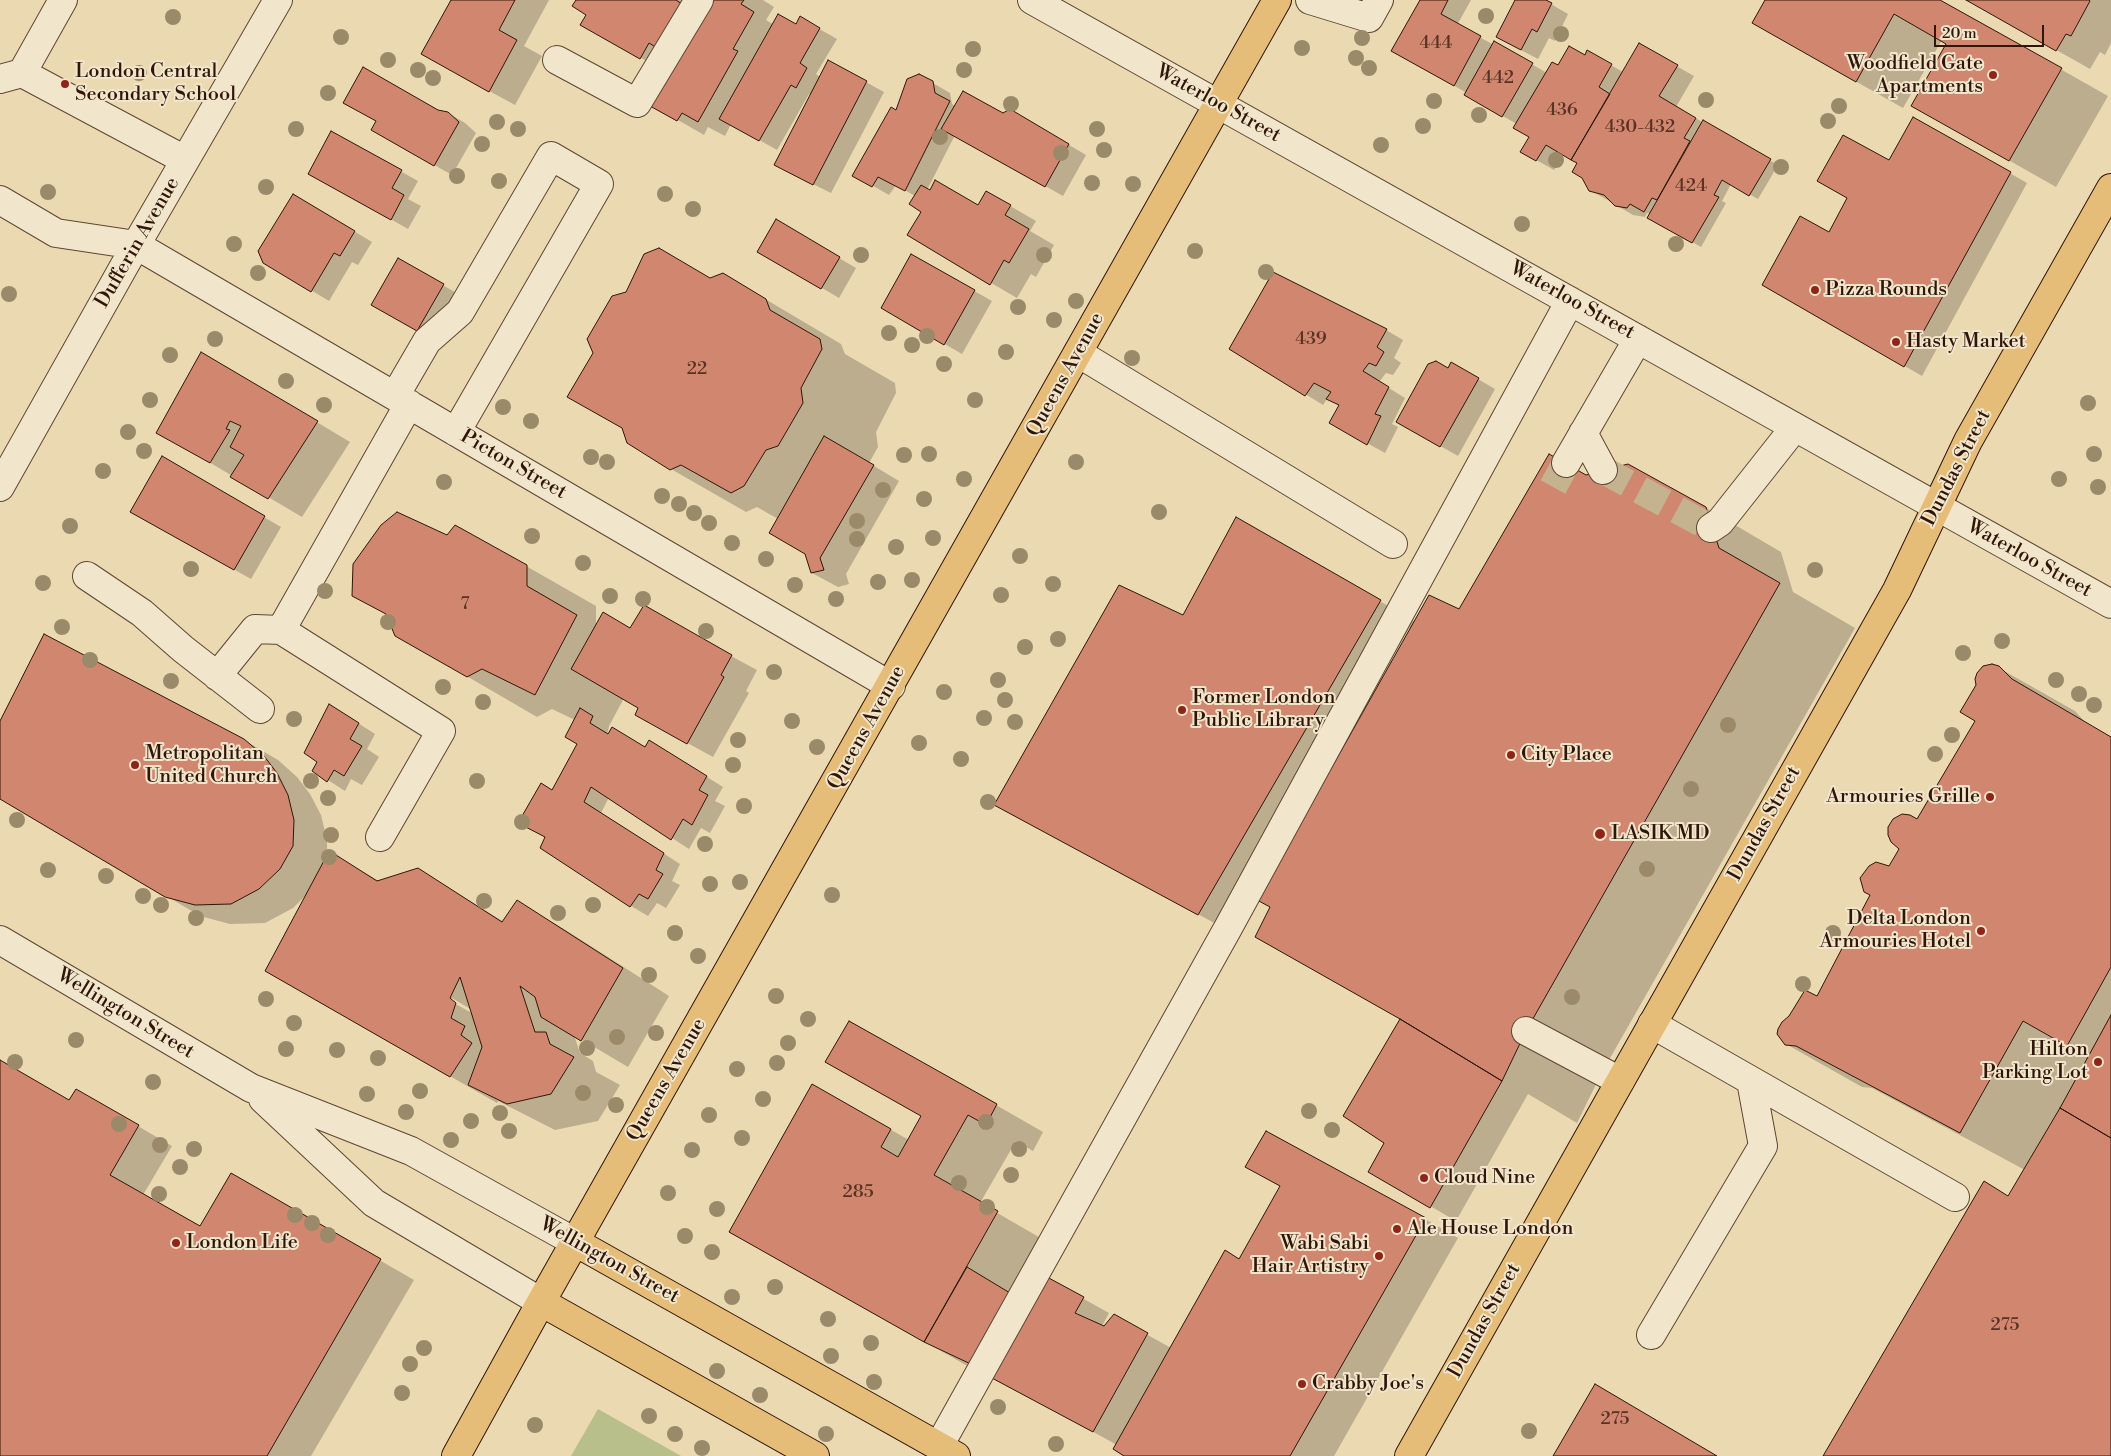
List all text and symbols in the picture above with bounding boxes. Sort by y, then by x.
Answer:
scale bar [1936,15,2046,47]
text: 20 m [1942,24,1977,43]
house number: 444 [1420,33,1452,55]
place label: Woodfield Gate Apartments [1847,52,1983,99]
place label: London Central Secondary School [75,60,236,107]
street label: Waterloo Street [1151,60,1285,148]
house number: 442 [1482,68,1514,90]
marker: Woodfield Gate Apartments [1987,69,1999,81]
marker: London Central Secondary School [59,78,71,90]
house number: 436 [1546,100,1578,122]
house number: 430-432 [1605,117,1675,139]
street label: Dufferin Avenue [91,173,185,313]
house number: 424 [1675,176,1707,198]
street label: Waterloo Street [1505,257,1639,345]
place label: Pizza Rounds [1825,278,1947,302]
marker: Pizza Rounds [1809,284,1821,296]
street label: Queens Avenue [1022,309,1110,441]
house number: 439 [1295,329,1327,351]
place label: Hasty Market [1906,330,2026,354]
marker: Hasty Market [1890,336,1902,348]
house number: 22 [687,359,707,381]
street label: Dundas Street [1917,406,1997,530]
street label: Picton Street [456,425,570,505]
street label: Waterloo Street [1962,515,2096,603]
house number: 7 [460,594,470,616]
street label: Queens Avenue [823,662,911,794]
place label: Former London Public Library [1192,686,1335,733]
marker: Former London Public Library [1176,704,1188,716]
place label: Metropolitan United Church [145,742,277,789]
place label: City Place [1521,743,1612,767]
marker: City Place [1505,749,1517,761]
marker: Metropolitan United Church [129,759,141,771]
street label: Dundas Street [1724,762,1806,886]
place label: Armouries Grille [1826,785,1980,809]
marker: Armouries Grille [1984,791,1996,803]
place label: LASIK MD [1611,822,1710,846]
marker: LASIK MD [1593,827,1607,841]
place label: Delta London Armouries Hotel [1819,907,1971,954]
marker: Delta London Armouries Hotel [1975,925,1987,937]
street label: Wellington Street [52,964,198,1064]
street label: Queens Avenue [622,1014,712,1146]
place label: Hilton Parking Lot [1982,1038,2088,1085]
marker: Hilton Parking Lot [2092,1056,2104,1068]
place label: Cloud Nine [1434,1166,1535,1190]
marker: Cloud Nine [1418,1172,1430,1184]
house number: 285 [842,1182,874,1204]
street label: Wellington Street [535,1213,683,1309]
place label: Ale House London [1407,1217,1573,1241]
marker: Ale House London [1391,1223,1403,1235]
place label: London Life [186,1231,298,1255]
place label: Wabi Sabi Hair Artistry [1252,1232,1369,1279]
marker: London Life [170,1237,182,1249]
marker: Wabi Sabi Hair Artistry [1373,1250,1385,1262]
street label: Dundas Street [1444,1259,1526,1383]
house number: 275 [1991,1315,2019,1337]
place label: Crabby Joe's [1312,1372,1424,1396]
marker: Crabby Joe's [1296,1378,1308,1390]
house number: 275 [1601,1409,1629,1431]

